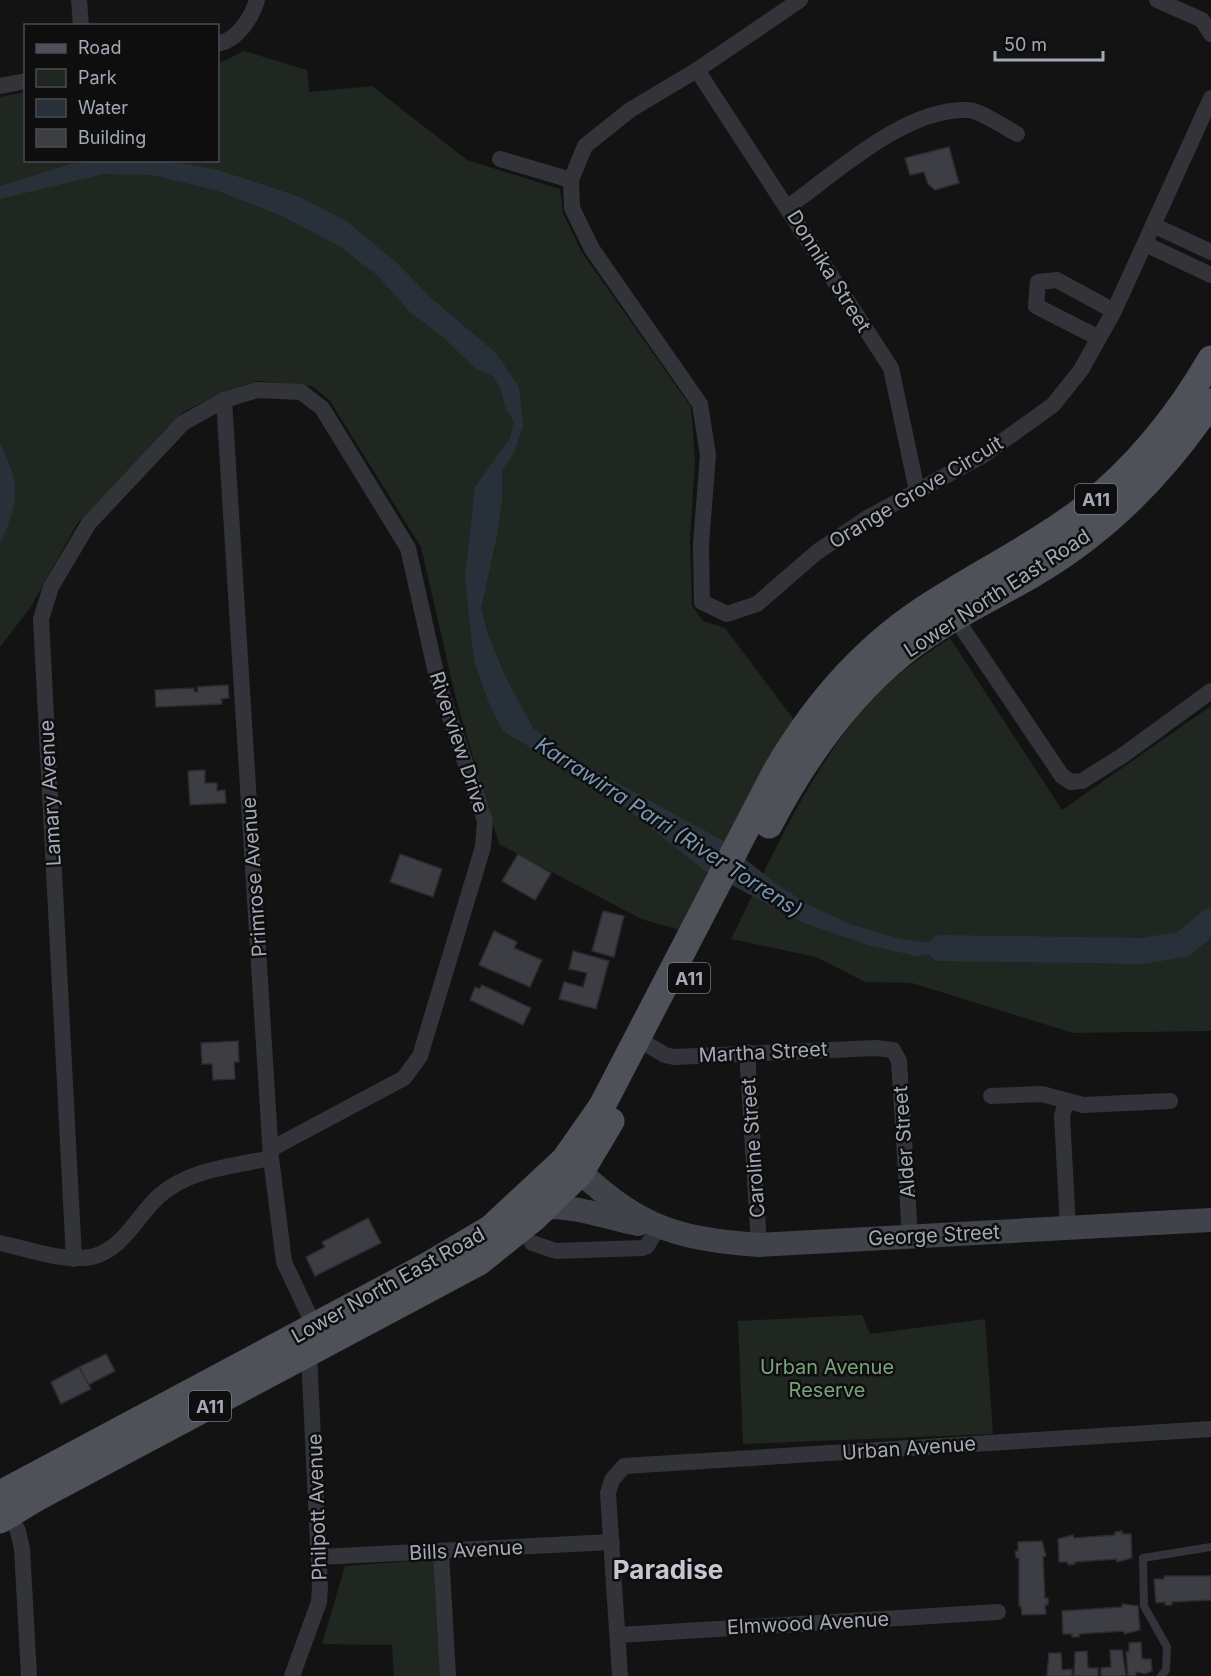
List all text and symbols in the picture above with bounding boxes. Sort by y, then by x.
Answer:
legend [24,24,219,162]
scale bar [995,24,1103,62]
text: 50 m [1004,34,1047,55]
text: Road [78,37,121,58]
text: Park [78,67,117,88]
text: Water [78,97,128,118]
text: Building [78,127,146,148]
street label: Donnika Street [782,206,876,337]
street label: Orange Grove Circuit [825,430,1008,553]
road number: A11 [1075,484,1117,514]
street label: Lower North East Road [900,524,1094,662]
street label: Riverview Drive [425,668,493,816]
street label: Lamary Avenue [34,719,66,867]
water label: Karrawirra Parri (River Torrens) [531,731,807,923]
street label: Primrose Avenue [236,796,272,958]
road number: A11 [668,963,710,993]
street label: Martha Street [698,1037,828,1067]
street label: Caroline Street [736,1077,770,1219]
street label: Alder Street [888,1085,920,1199]
street label: George Street [868,1220,1001,1250]
street label: Lower North East Road [287,1222,489,1348]
park label: Urban Avenue Reserve [760,1355,894,1402]
road number: A11 [189,1391,231,1421]
street label: Urban Avenue [841,1431,977,1465]
street label: Philpott Avenue [302,1433,332,1581]
street label: Bills Avenue [408,1535,524,1565]
district label: Paradise [613,1554,723,1585]
street label: Elmwood Avenue [726,1607,890,1639]

